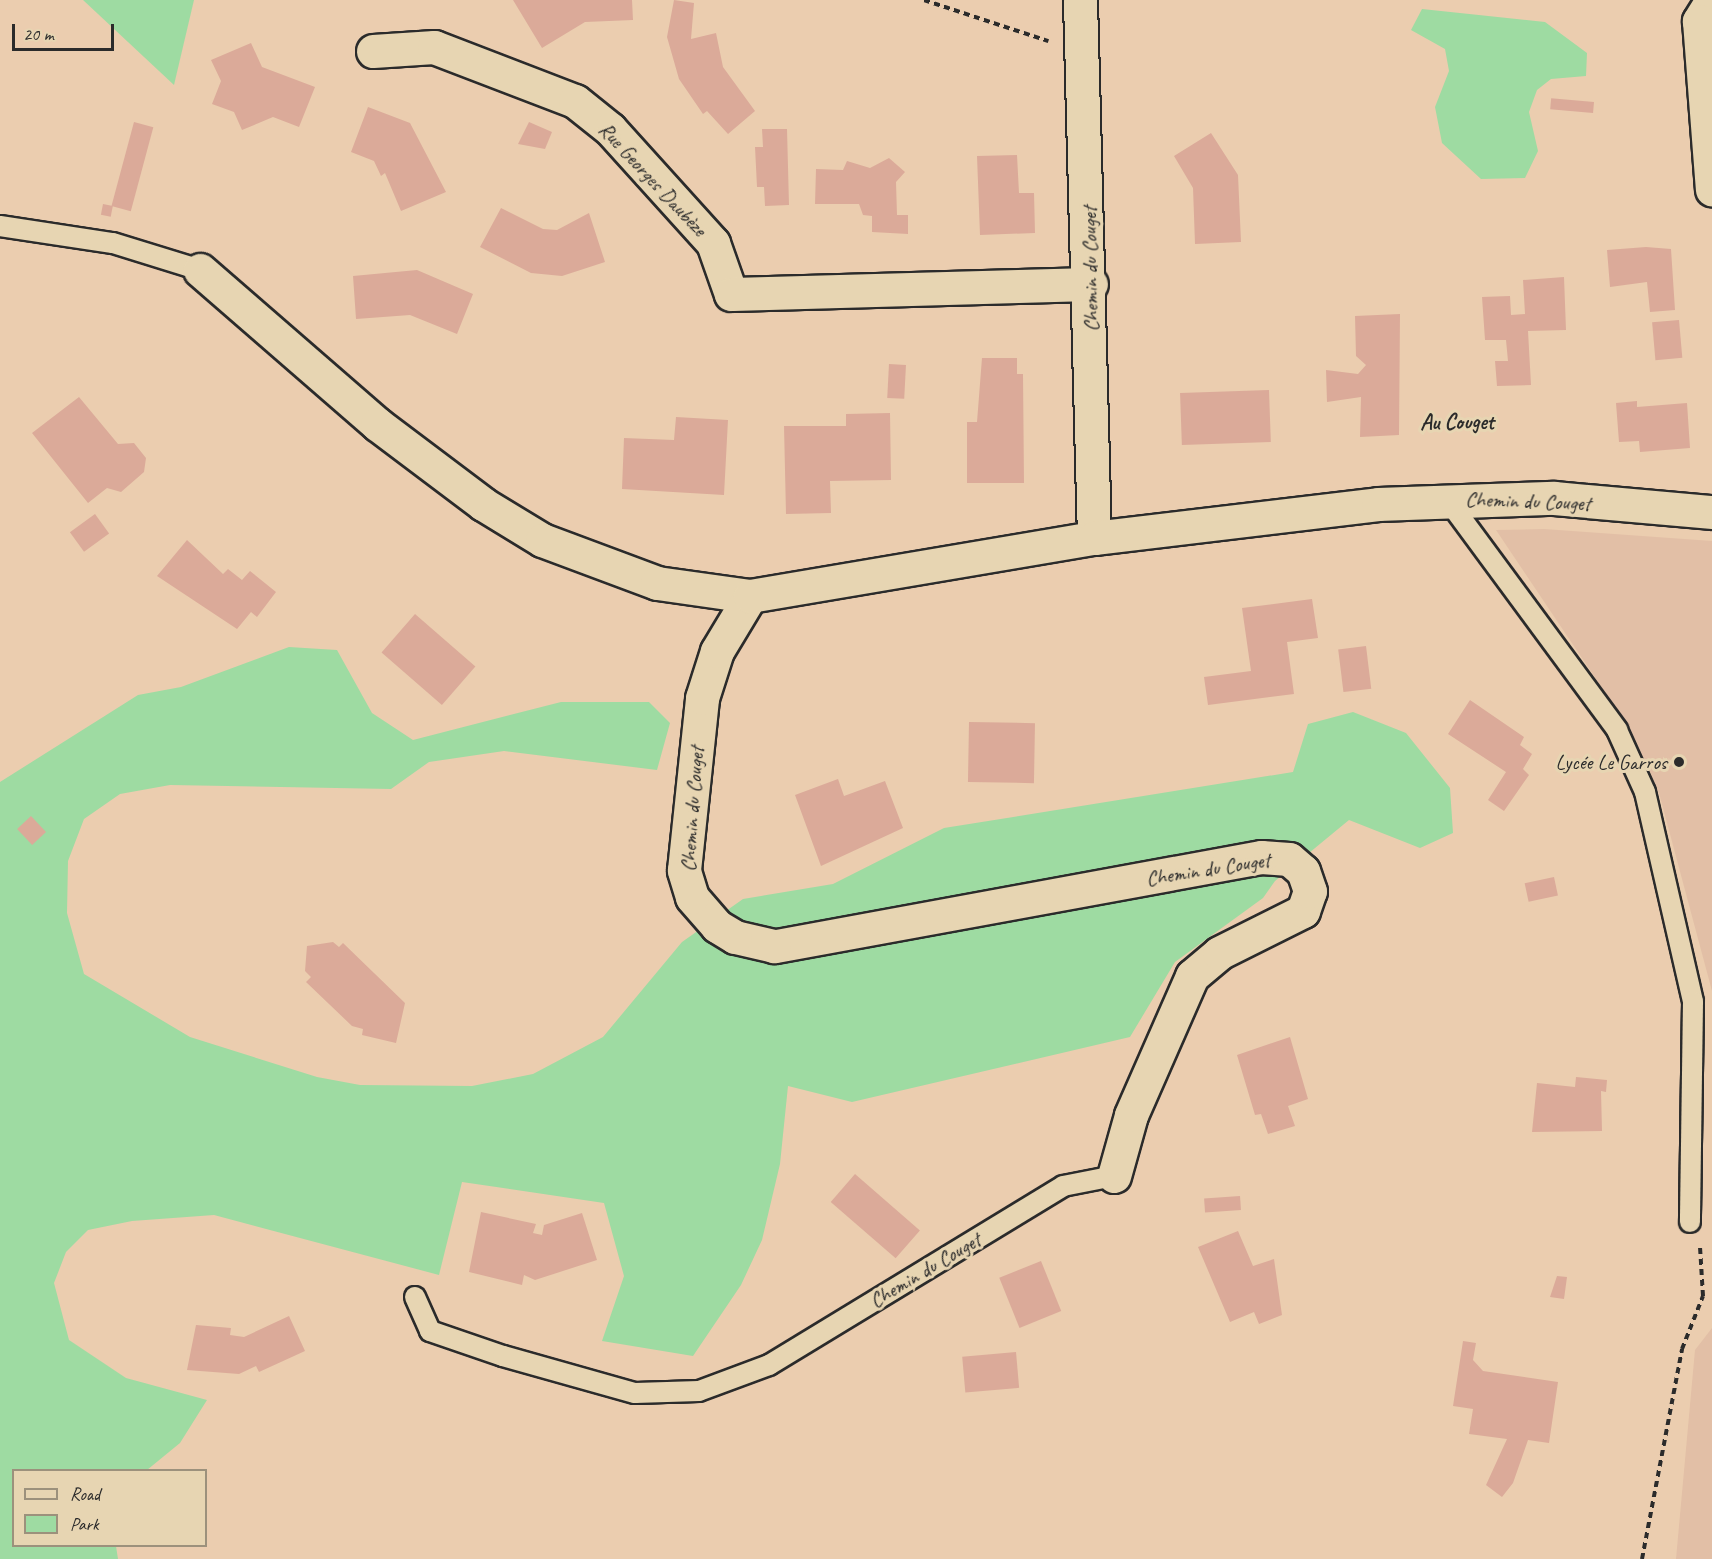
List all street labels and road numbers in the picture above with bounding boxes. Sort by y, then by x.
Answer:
street label: Rue Georges Daubèze [594,117,712,241]
street label: Chemin du Couget [1076,206,1104,332]
street label: Chemin du Couget [1465,486,1591,516]
street label: Chemin du Couget [675,746,709,872]
street label: Chemin du Couget [1144,847,1272,891]
street label: Chemin du Couget [865,1227,985,1313]

